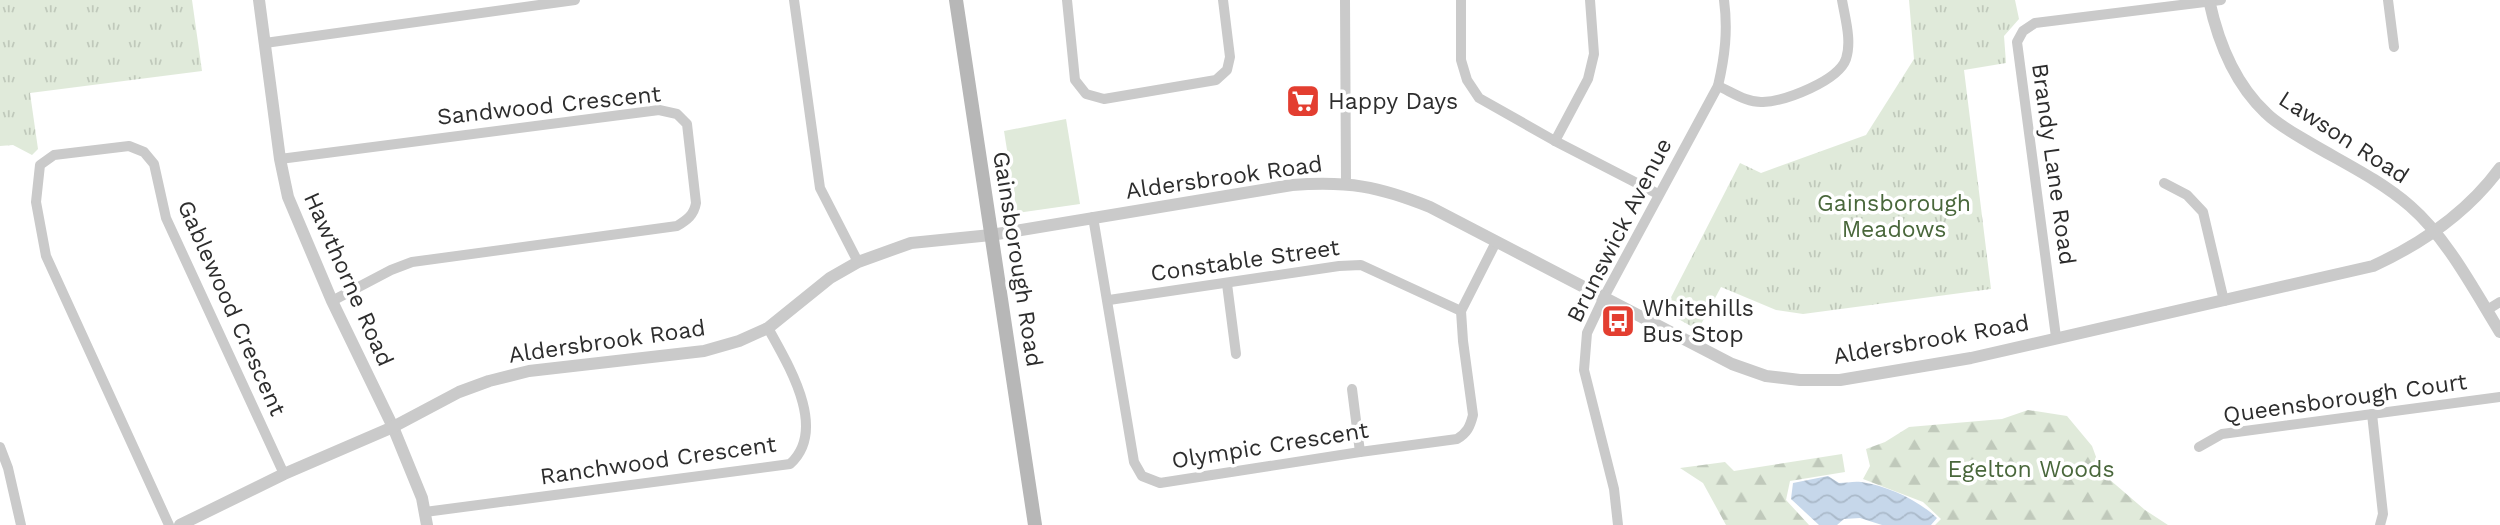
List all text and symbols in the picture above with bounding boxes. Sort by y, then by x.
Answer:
street label: Brandy Lane Road [2026,62,2081,267]
street label: Sandwood Crescent [436,80,663,131]
supermarket icon: Happy Days [1284,82,1322,120]
street label: Lawson Road [2274,85,2414,189]
place label: Happy Days [1328,88,1458,115]
street label: Brunswick Avenue [1561,134,1678,327]
street label: Gainsborough Road [987,149,1048,369]
street label: Aldersbrook Road [1124,150,1324,205]
street label: Hawthorne Road [298,188,399,370]
park label: Gainsborough Meadows [1817,190,1971,243]
street label: Gablewood Crescent [172,196,291,420]
street label: Constable Street [1149,234,1342,287]
place label: Whitehills Bus Stop [1642,295,1754,348]
bus stop icon: Whitehills Bus Stop [1599,302,1637,340]
street label: Aldersbrook Road [1831,309,2031,370]
street label: Aldersbrook Road [507,314,707,369]
street label: Queensborough Court [2221,368,2469,429]
street label: Olympic Crescent [1170,417,1371,474]
street label: Ranchwood Crescent [538,430,778,490]
park label: Egelton Woods [1947,456,2115,483]

